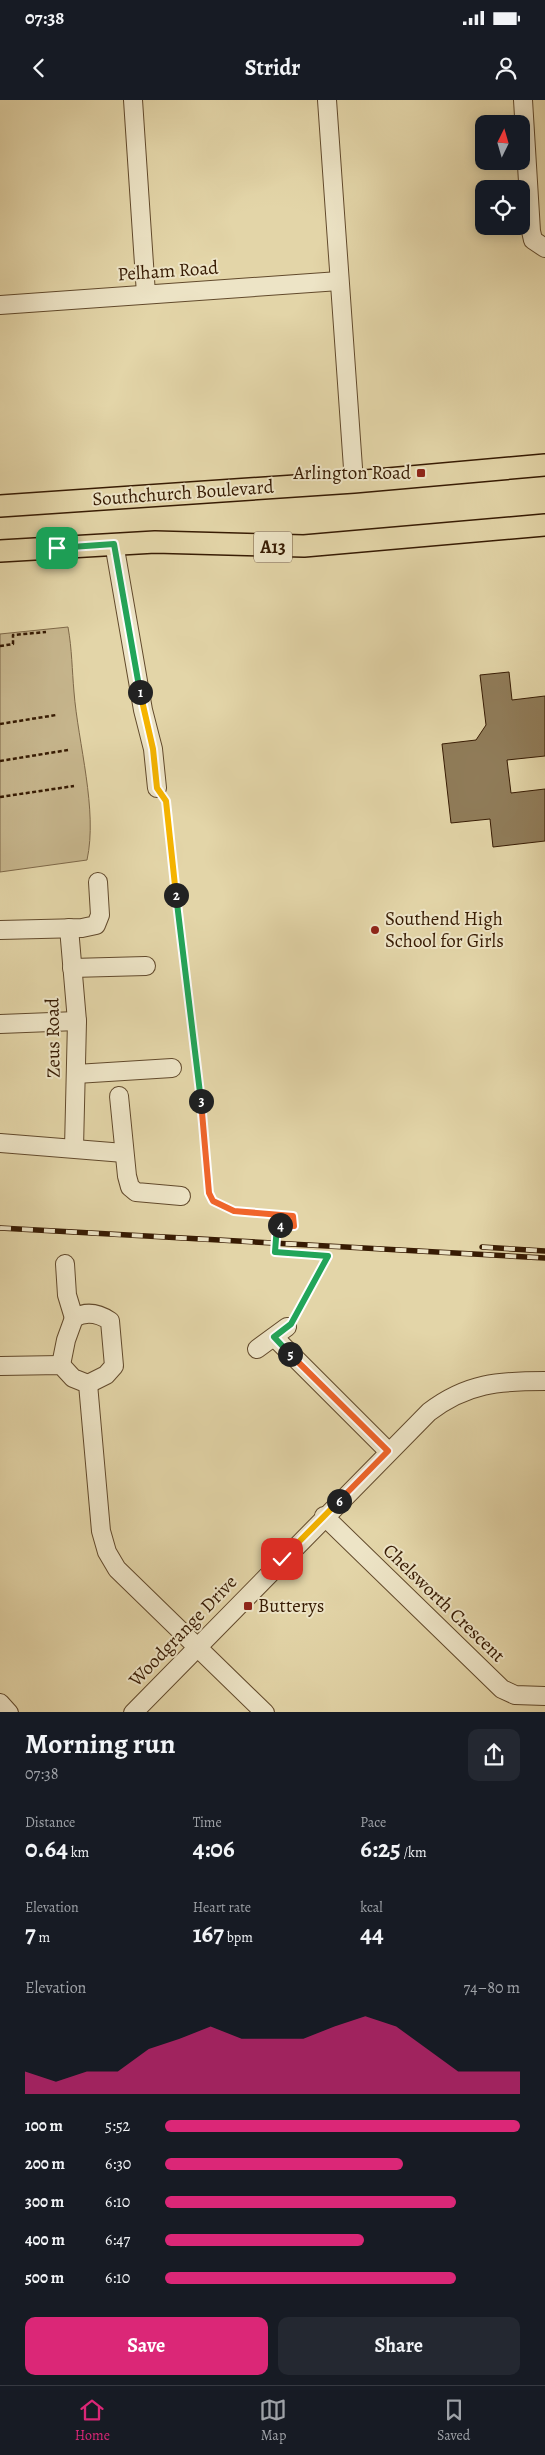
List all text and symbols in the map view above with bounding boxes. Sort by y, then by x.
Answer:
text: 07:38 [25,5,64,31]
text: Stridr [245,53,300,83]
icon: back [25,54,53,82]
icon: person [492,54,520,82]
north arrow [475,115,530,170]
map controls [475,115,530,235]
button: locate [475,180,530,235]
street label: Pelham Road [117,254,220,287]
place label: Arlington Road [293,460,412,486]
marker: Arlington Road [415,467,427,479]
street label: Southchurch Boulevard [91,474,275,512]
pin [36,527,78,569]
road number: A13 [254,532,292,562]
icon: arrive [43,534,71,562]
pin: 1 [128,680,152,704]
text: 1 [138,683,143,702]
pin: 2 [164,882,188,908]
text: 2 [173,886,180,905]
place label: Southend High School for Girls [385,906,504,954]
marker: Southend High School for Girls [369,924,381,936]
street label: Zeus Road [39,997,67,1078]
pin: 3 [188,1088,214,1114]
text: 3 [198,1092,205,1111]
pin: 4 [268,1212,292,1238]
text: 4 [277,1216,284,1235]
pin: 5 [278,1342,302,1366]
text: 5 [288,1345,293,1364]
pin: 6 [326,1488,352,1514]
text: 6 [336,1492,343,1511]
pin [261,1538,303,1580]
street label: Chelsworth Crescent [377,1538,511,1668]
icon: check [268,1545,296,1573]
street label: Woodgrange Drive [122,1570,243,1693]
place label: Butterys [258,1593,324,1619]
marker: Butterys [242,1600,254,1612]
text: Morning run [25,1725,175,1763]
button: share [468,1729,520,1781]
text: 07:38 [25,1763,58,1785]
text: Distance [25,1813,75,1832]
text: Time [193,1813,222,1832]
text: Pace [360,1813,386,1832]
text: 0.64 [25,1832,68,1866]
text: 4:06 [193,1832,235,1866]
text: 6:25 [360,1832,401,1866]
text: km [68,1843,89,1862]
text: /km [401,1843,427,1862]
text: Elevation [25,1898,79,1917]
text: Heart rate [193,1898,251,1917]
text: kcal [360,1898,383,1917]
text: 7 [25,1917,36,1951]
text: 167 [193,1917,224,1951]
text: 44 [360,1917,384,1951]
text: m [36,1928,50,1947]
text: bpm [224,1928,253,1947]
text: Elevation [25,1977,86,1999]
text: 74–80 m [464,1977,520,1999]
text: 100 m [25,2115,63,2137]
text: 5:52 [105,2115,130,2137]
text: 200 m [25,2153,65,2175]
text: 6:30 [105,2153,131,2175]
text: 300 m [25,2191,64,2213]
text: 6:10 [105,2191,130,2213]
text: 400 m [25,2229,65,2251]
text: 6:47 [105,2229,130,2251]
text: 500 m [25,2267,64,2289]
text: 6:10 [105,2267,130,2289]
button: Save [25,2317,268,2375]
button: Share [278,2317,520,2375]
tab: Home [75,2396,110,2445]
tab: Map [259,2396,287,2445]
tab: Saved [437,2396,470,2445]

